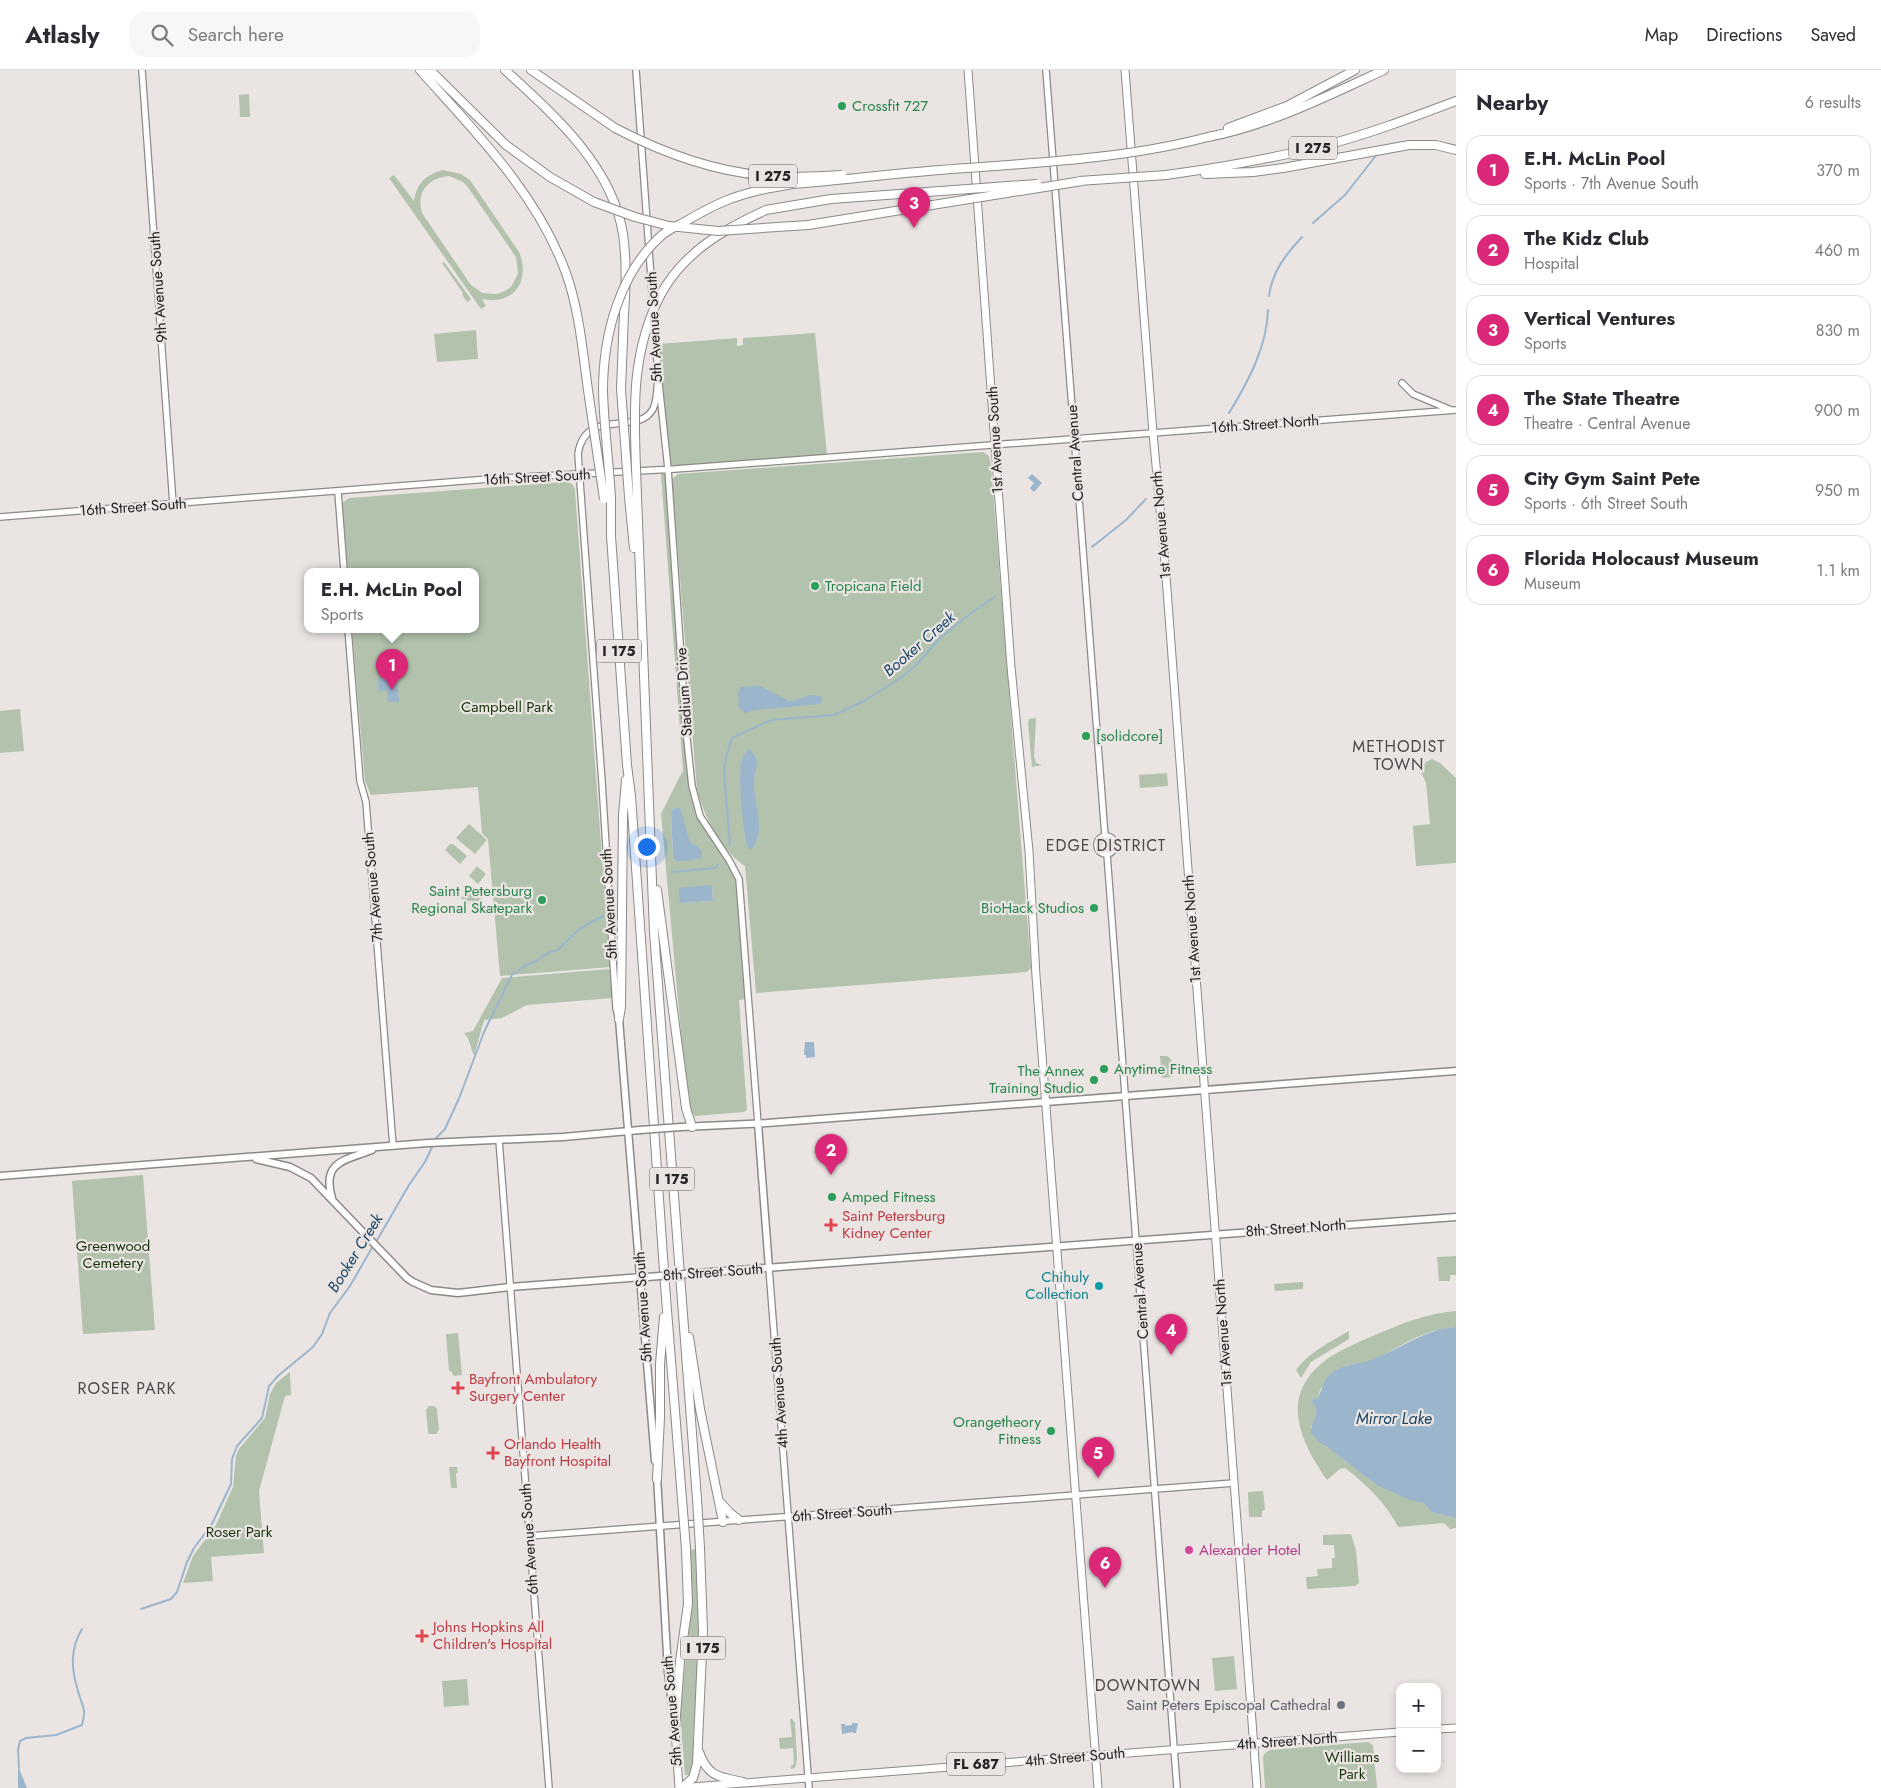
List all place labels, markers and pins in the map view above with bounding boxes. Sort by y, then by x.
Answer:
place label: Crossfit 727 [852,95,928,117]
marker: Crossfit 727 [836,100,848,112]
pin: 3 [898,187,930,228]
place label: Tropicana Field [825,575,921,597]
marker: Tropicana Field [809,580,821,592]
pin: 1 [376,649,408,690]
place label: [solidcore] [1096,725,1163,747]
marker: [solidcore] [1080,730,1092,742]
place label: Saint Petersburg Regional Skatepark [411,880,532,919]
marker: Saint Petersburg Regional Skatepark [536,894,548,906]
place label: BioHack Studios [981,897,1084,919]
marker: BioHack Studios [1088,902,1100,914]
place label: Anytime Fitness [1114,1058,1212,1080]
place label: The Annex Training Studio [989,1060,1085,1099]
marker: Anytime Fitness [1098,1063,1110,1075]
marker: The Annex Training Studio [1088,1074,1100,1086]
pin: 2 [815,1134,847,1175]
place label: Amped Fitness [842,1186,936,1208]
marker: Amped Fitness [826,1191,838,1203]
place label: Saint Petersburg Kidney Center [842,1205,945,1244]
marker: Saint Petersburg Kidney Center [824,1218,838,1232]
place label: Chihuly Collection [1025,1266,1089,1305]
marker: Chihuly Collection [1093,1280,1105,1292]
pin: 4 [1155,1314,1187,1355]
place label: Bayfront Ambulatory Surgery Center [469,1368,598,1407]
marker: Bayfront Ambulatory Surgery Center [451,1381,465,1395]
place label: Orangetheory Fitness [953,1411,1041,1450]
marker: Orangetheory Fitness [1045,1425,1057,1437]
place label: Orlando Health Bayfront Hospital [504,1433,611,1472]
pin: 5 [1082,1437,1114,1478]
marker: Orlando Health Bayfront Hospital [486,1446,500,1460]
place label: Alexander Hotel [1199,1539,1301,1561]
marker: Alexander Hotel [1183,1544,1195,1556]
pin: 6 [1089,1547,1121,1588]
place label: Johns Hopkins All Children's Hospital [431,1616,552,1655]
marker: Johns Hopkins All Children's Hospital [415,1629,429,1643]
place label: Saint Peters Episcopal Cathedral [1126,1694,1331,1716]
marker: Saint Peters Episcopal Cathedral [1335,1699,1347,1711]

